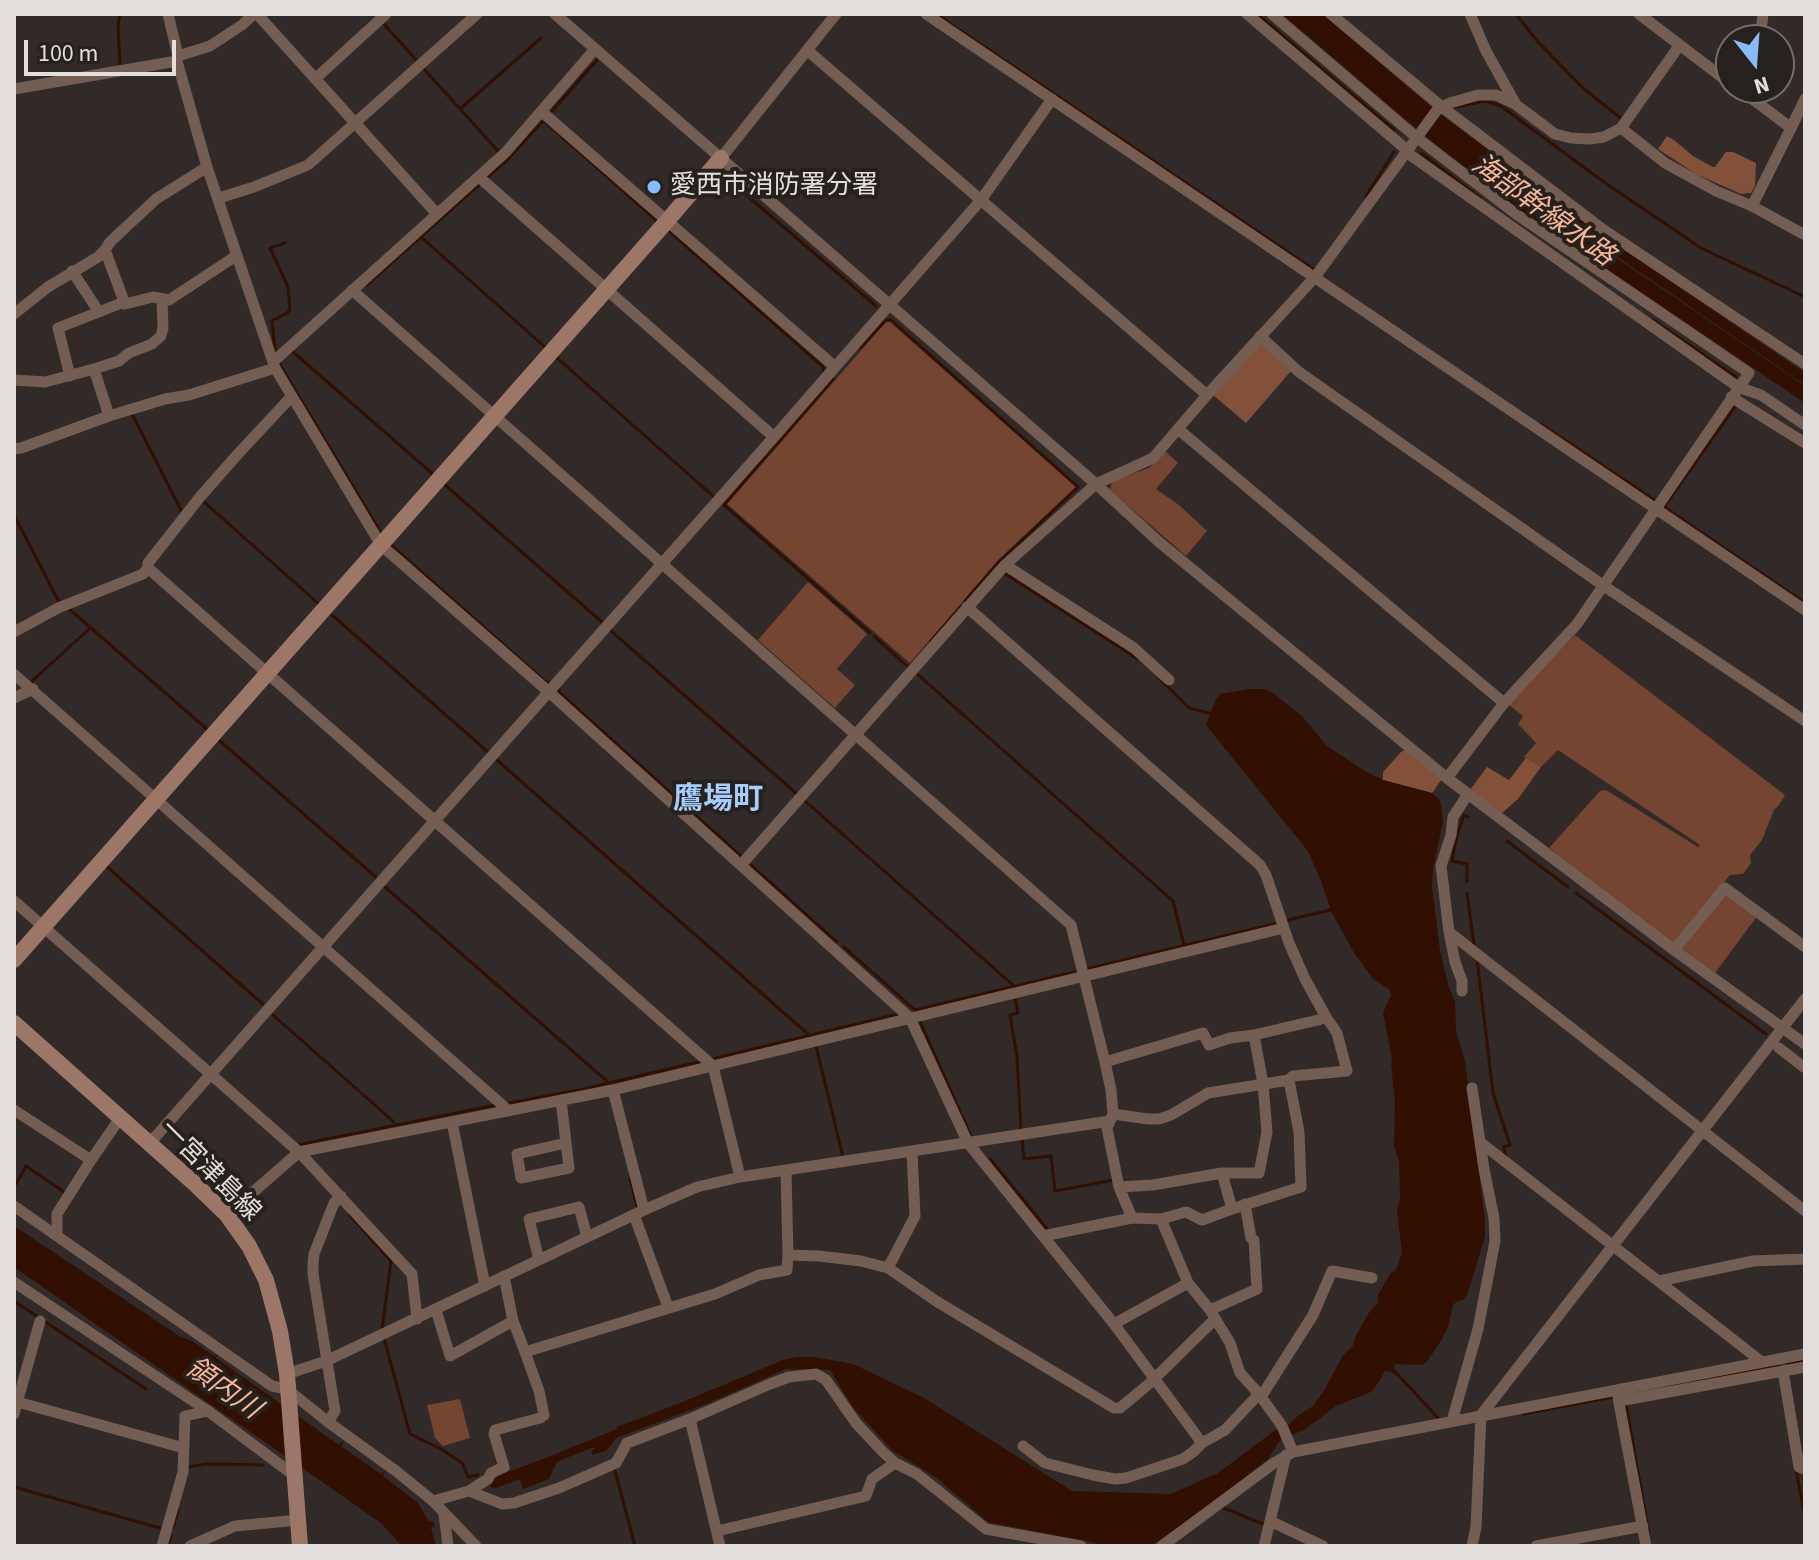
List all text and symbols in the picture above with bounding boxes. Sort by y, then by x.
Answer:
scale bar [28,24,180,74]
north arrow [1715,24,1795,104]
text: 100 m [38,36,98,71]
text: N [1750,68,1773,102]
water label: 海部幹線水路 [1464,149,1620,275]
place label: 愛西市消防署分署 [670,171,878,203]
marker: 愛西市消防署分署 [645,178,663,196]
district label: 鷹場町 [673,783,763,819]
street label: 一宮津島線 [152,1115,266,1229]
water label: 領内川 [178,1352,266,1428]

